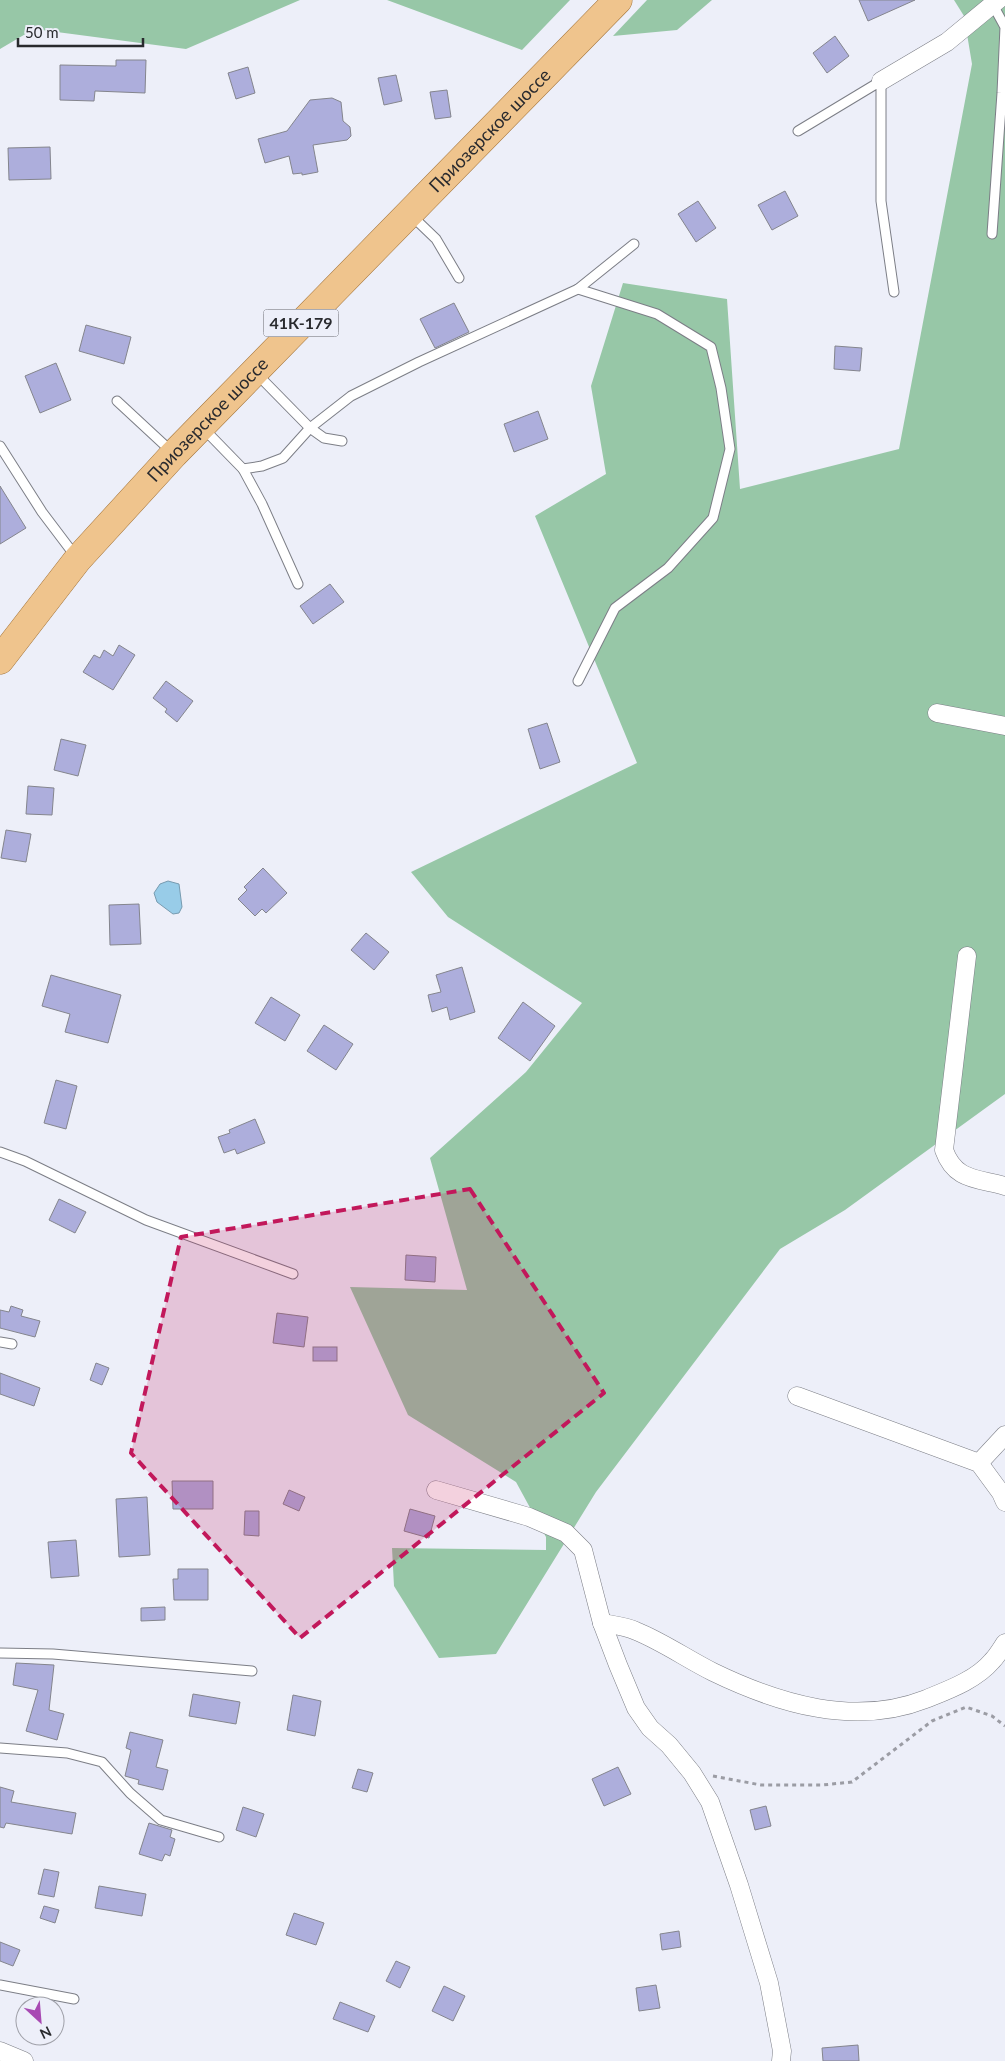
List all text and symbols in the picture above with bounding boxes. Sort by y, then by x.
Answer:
scale bar [18,15,142,47]
text: 50 m [25,23,59,41]
street label: Приозерское шоссе [424,64,555,197]
road number: 41К-179 [264,309,338,336]
street label: Приозерское шоссе [142,352,272,486]
north arrow [15,1996,65,2046]
text: N [37,2023,54,2043]

